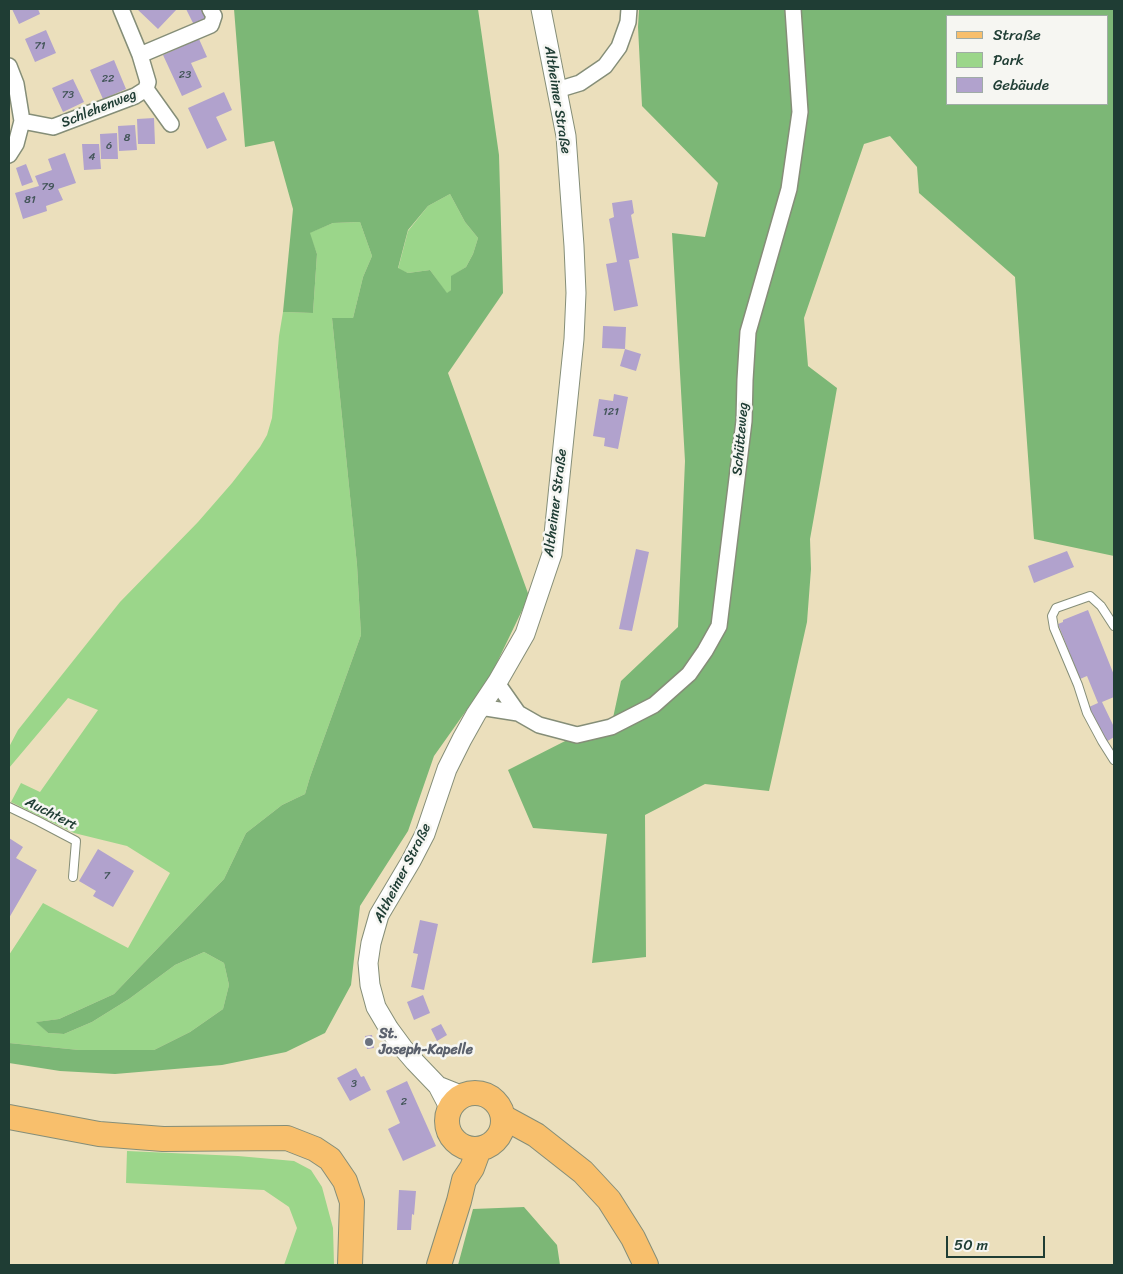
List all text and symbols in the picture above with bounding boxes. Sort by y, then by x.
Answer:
legend [946,15,1108,105]
text: Straße [993,22,1041,48]
house number: 71 [35,39,45,53]
street label: Altheimer Straße [540,45,574,155]
text: Park [993,47,1024,73]
house number: 23 [179,68,191,82]
house number: 22 [102,72,114,86]
text: Gebäude [993,72,1049,98]
street label: Schlehenweg [59,86,139,132]
house number: 73 [62,88,74,102]
house number: 8 [124,131,130,145]
house number: 6 [106,139,112,153]
house number: 4 [89,150,95,164]
house number: 79 [41,180,55,194]
house number: 81 [24,193,36,207]
street label: Schütteweg [729,402,753,476]
house number: 121 [603,405,619,419]
street label: Altheimer Straße [541,448,571,558]
street label: Auchtert [22,794,80,834]
street label: Altheimer Straße [371,821,435,925]
house number: 7 [104,869,110,883]
place label: St. Joseph-Kapelle [379,1026,473,1058]
marker: St. Joseph-Kapelle [363,1036,375,1048]
house number: 3 [351,1077,357,1091]
house number: 2 [401,1095,407,1109]
scale bar [948,1226,1047,1258]
text: 50 m [954,1232,988,1258]

